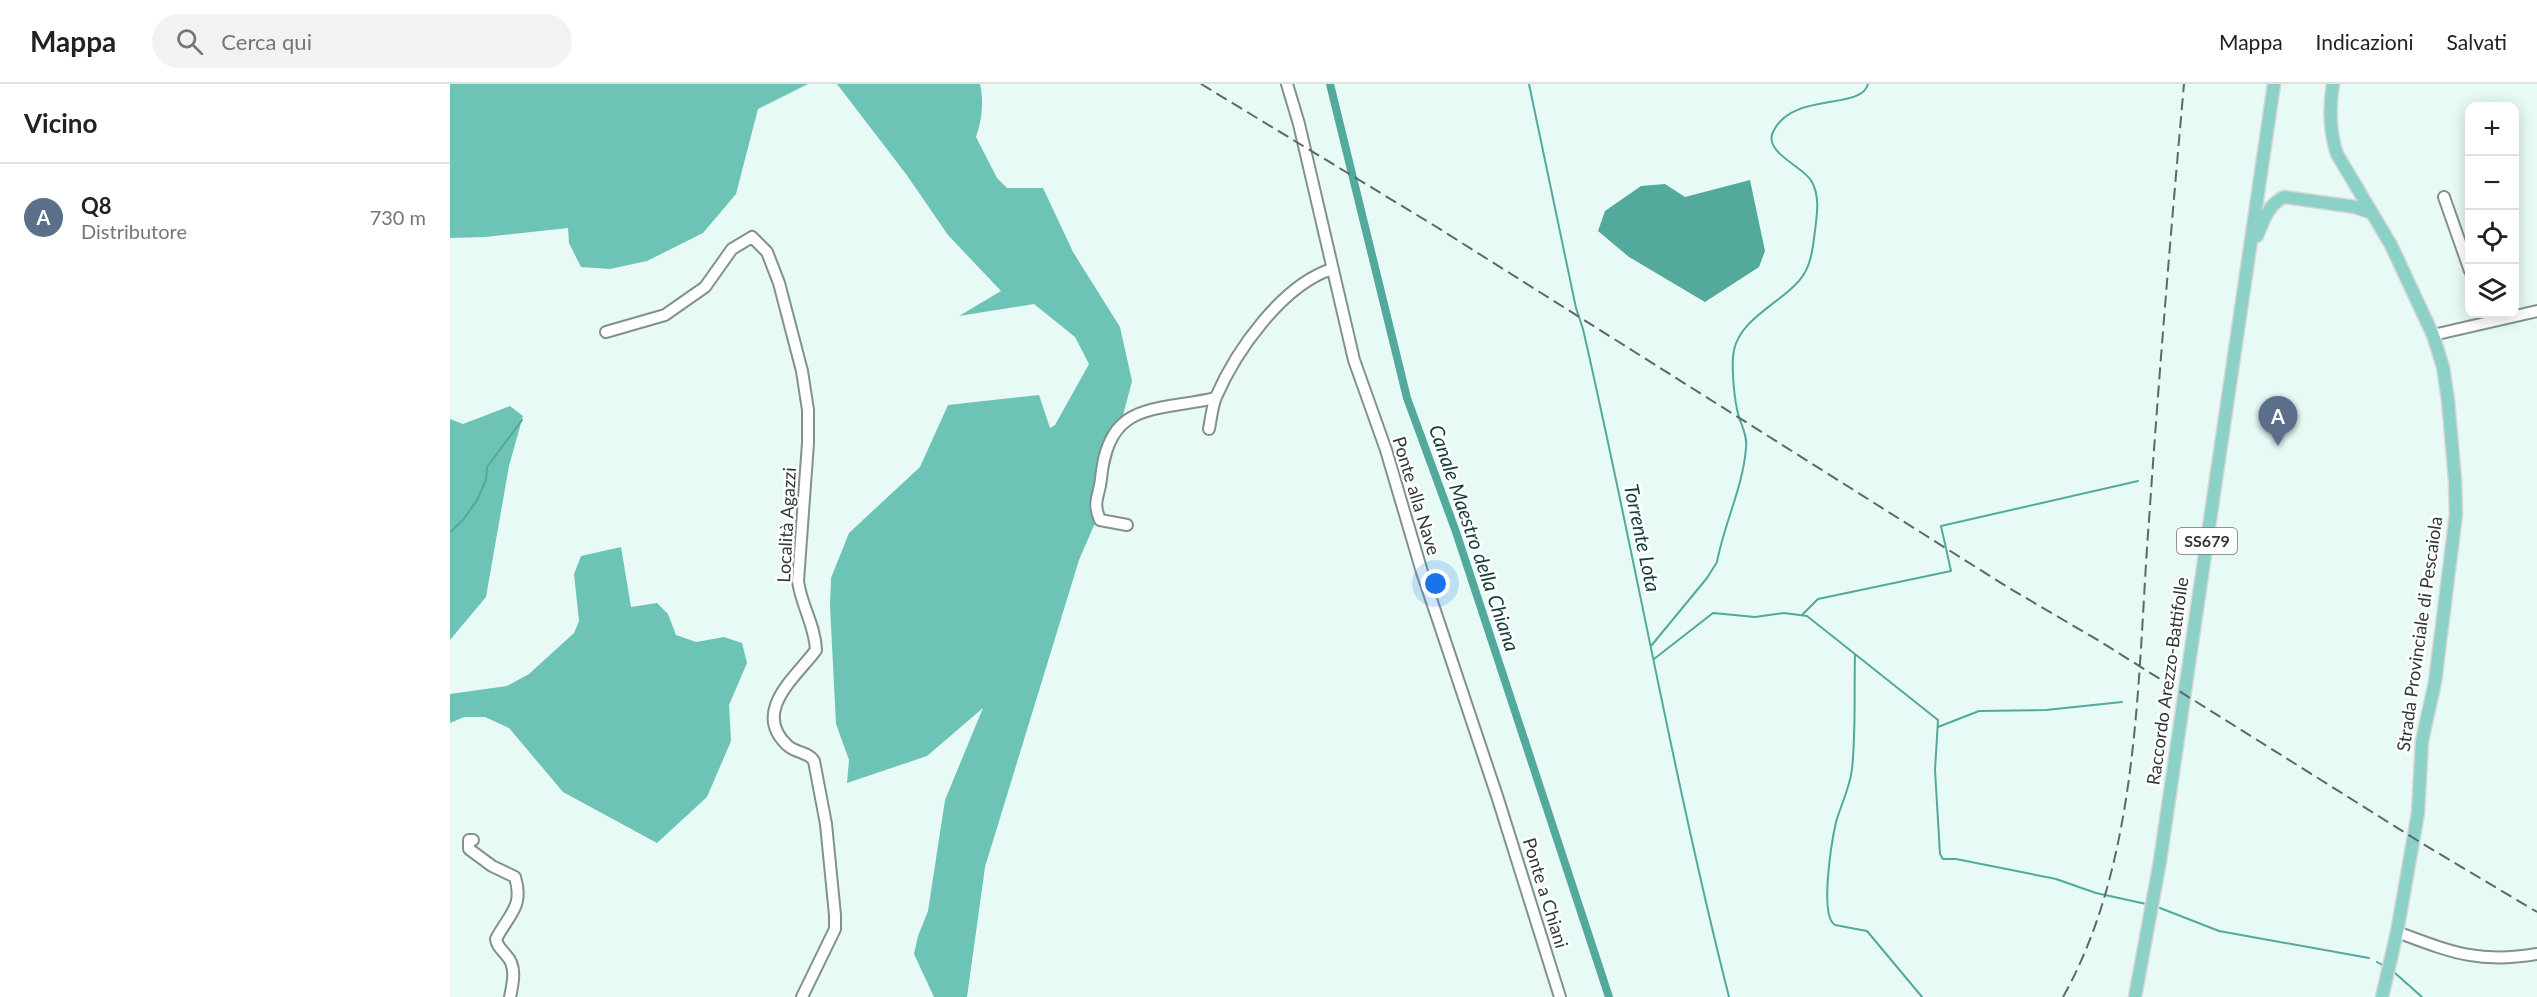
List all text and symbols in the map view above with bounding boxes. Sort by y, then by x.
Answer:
search box [152,14,572,68]
text: Mappa [30,24,116,58]
icon: search [173,25,206,58]
text: Cerca qui [221,28,312,55]
text: Mappa [2219,29,2283,54]
text: Indicazioni [2316,29,2414,54]
text: Salvati [2447,29,2507,54]
map controls [2465,102,2519,318]
button: + [2465,102,2519,156]
text: Vicino [24,107,97,139]
button: − [2465,156,2519,210]
text: Q8 [81,192,112,219]
text: A [37,205,50,229]
text: 730 m [370,205,426,229]
button: locate [2465,210,2519,264]
text: Distributore [81,219,187,243]
button: layers [2465,264,2519,318]
pin: A [2258,396,2298,446]
water label: Canale Maestro della Chiana [1425,421,1525,654]
street label: Ponte alla Nave [1388,434,1445,558]
street label: Località Agazzi [772,467,800,583]
water label: Torrente Lota [1620,482,1666,594]
street label: Strada Provinciale di Pescaiola [2392,515,2446,753]
road number: SS679 [2177,528,2237,554]
your location [1421,569,1450,598]
street label: Raccordo Arezzo-Battifolle [2142,575,2193,786]
street label: Ponte a Chiani [1519,835,1573,951]

